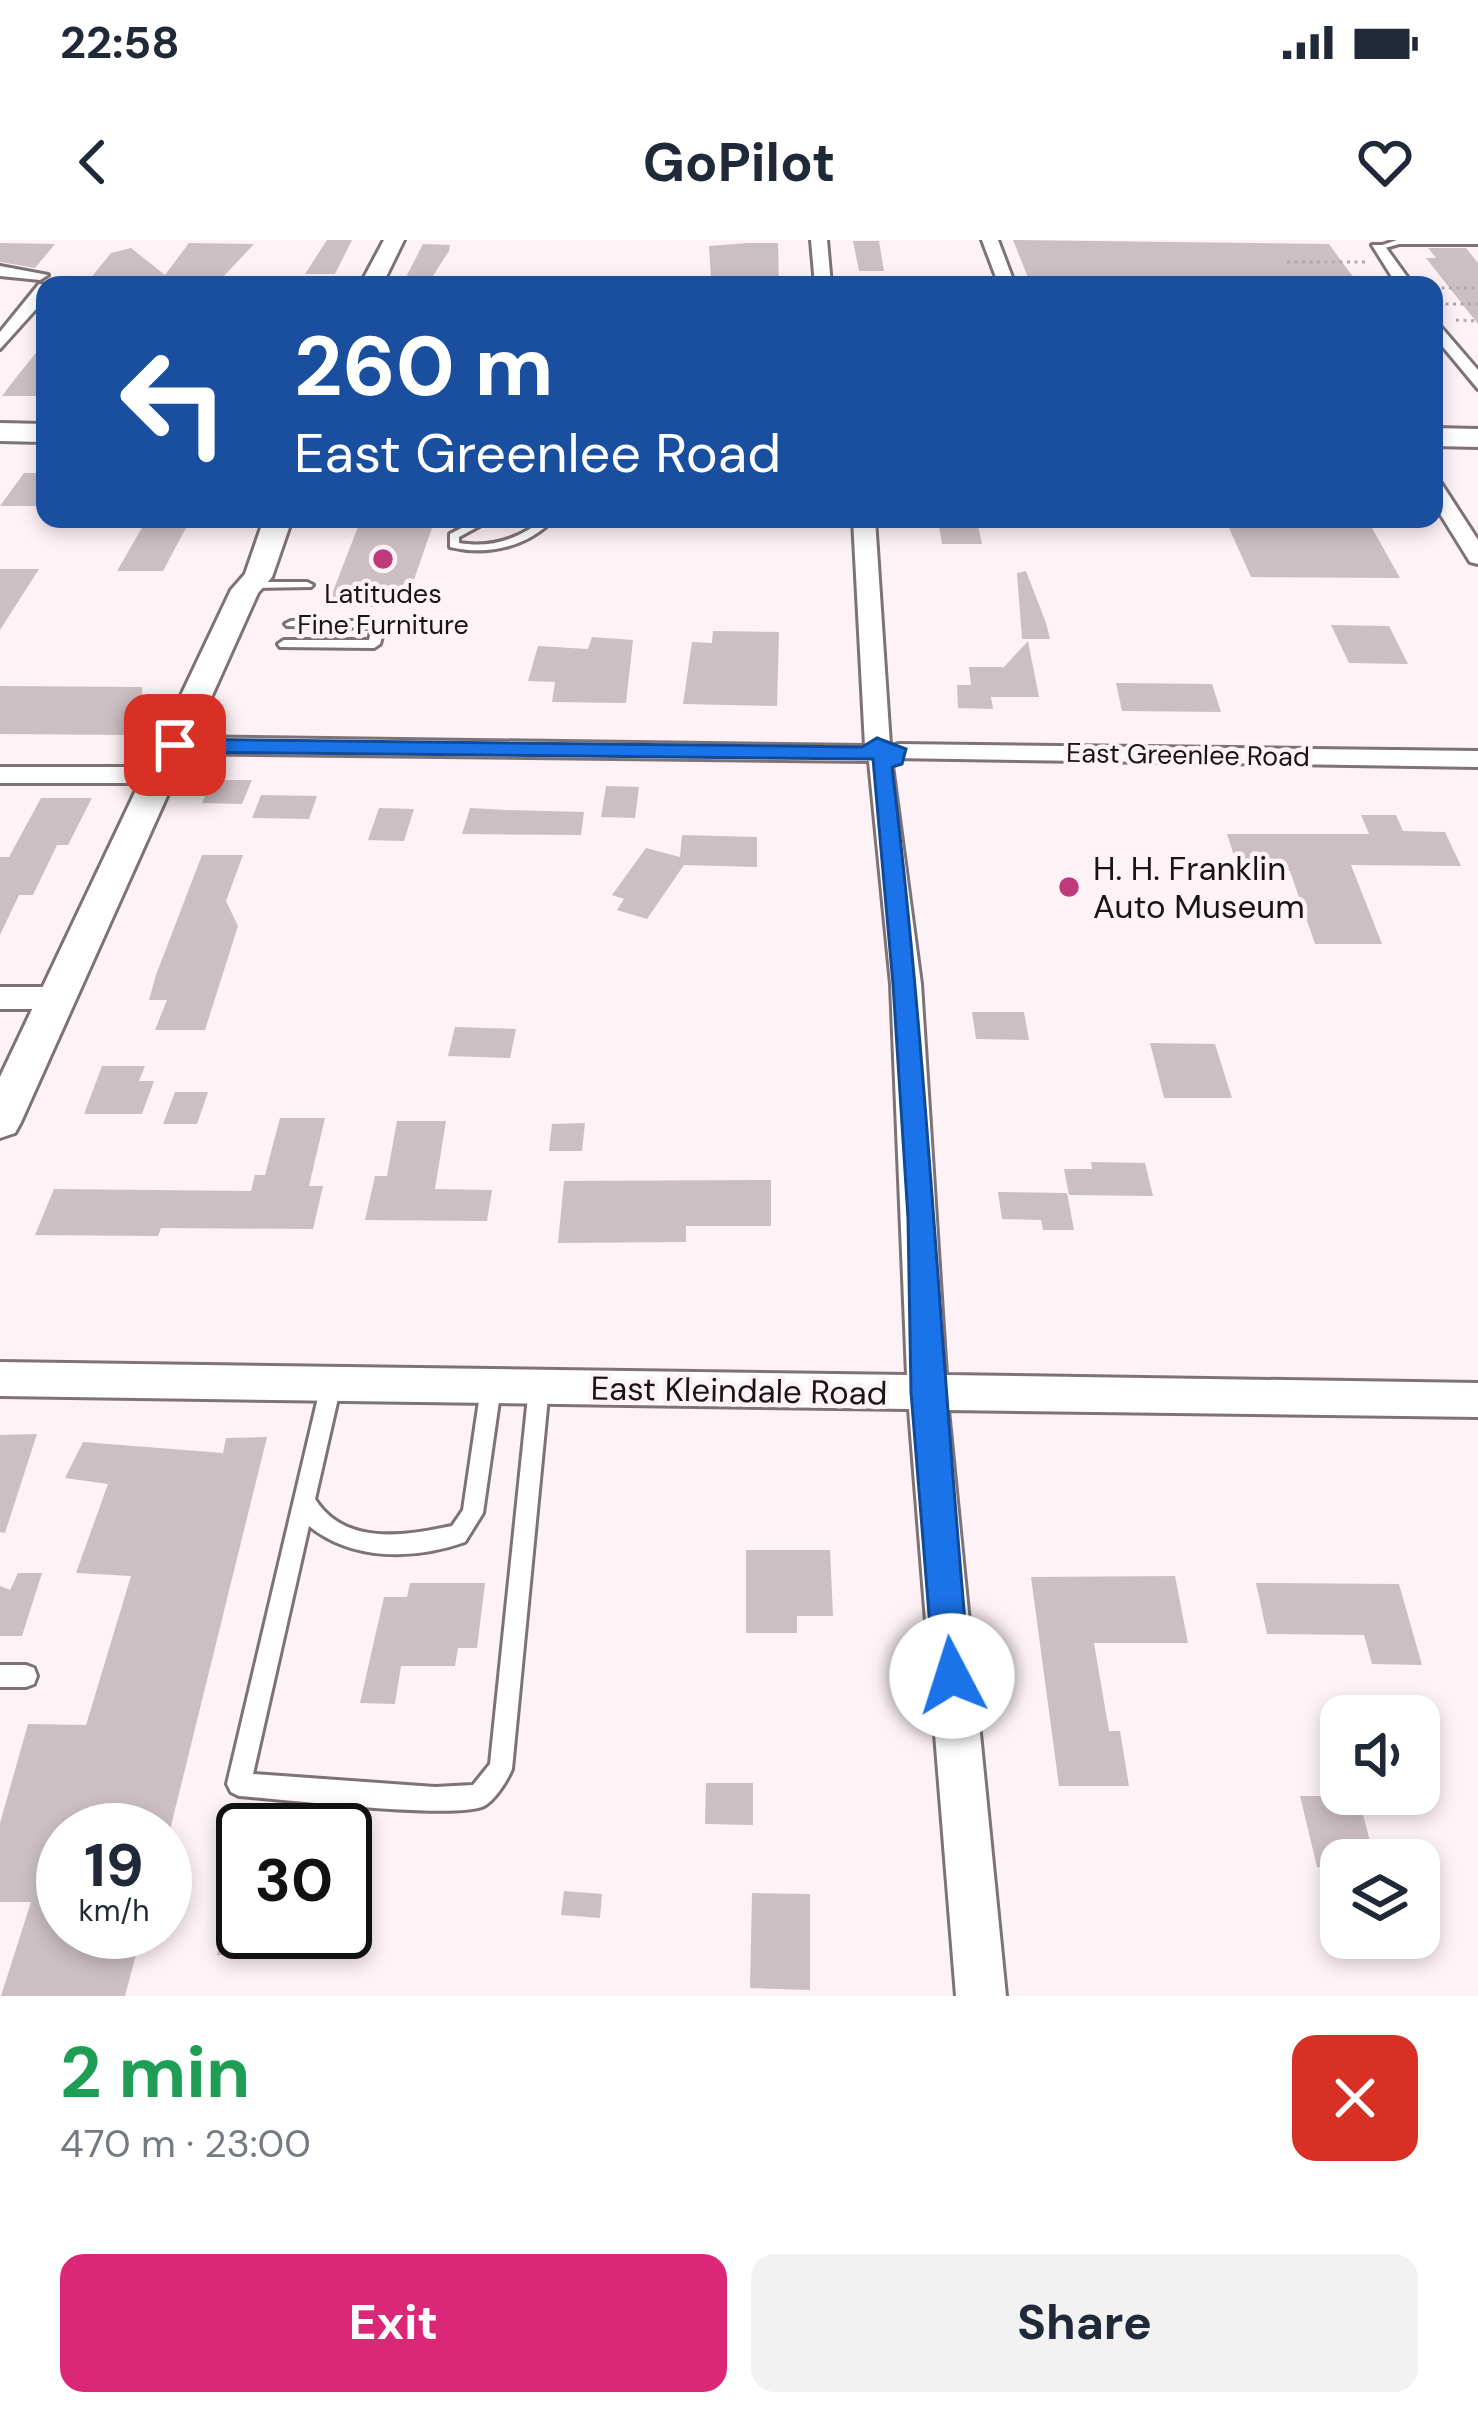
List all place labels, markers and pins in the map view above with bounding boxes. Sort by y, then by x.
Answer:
marker: Latitudes Fine Furniture [370,546,396,572]
place label: Latitudes Fine Furniture [297,576,469,642]
pin [124,694,226,796]
place label: H. H. Franklin Auto Museum [1093,847,1305,928]
marker: H. H. Franklin Auto Museum [1056,874,1082,900]

